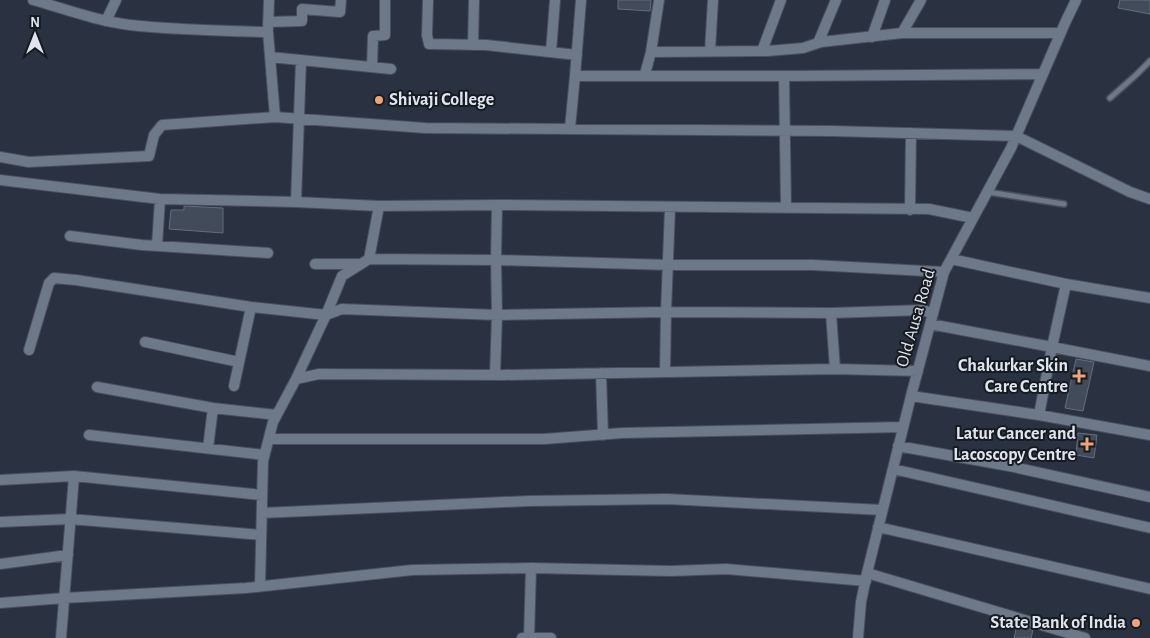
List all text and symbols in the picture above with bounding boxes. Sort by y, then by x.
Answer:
north arrow [10,10,60,60]
text: N [30,16,40,30]
place label: Shivaji College [389,91,494,109]
marker: Shivaji College [373,94,385,106]
street label: Old Ausa Road [893,267,939,369]
place label: Chakurkar Skin Care Centre [958,357,1068,396]
marker: Chakurkar Skin Care Centre [1072,369,1086,383]
place label: Latur Cancer and Lacoscopy Centre [953,425,1077,464]
marker: Latur Cancer and Lacoscopy Centre [1080,437,1094,451]
place label: State Bank of India [990,614,1126,632]
marker: State Bank of India [1130,617,1142,629]

